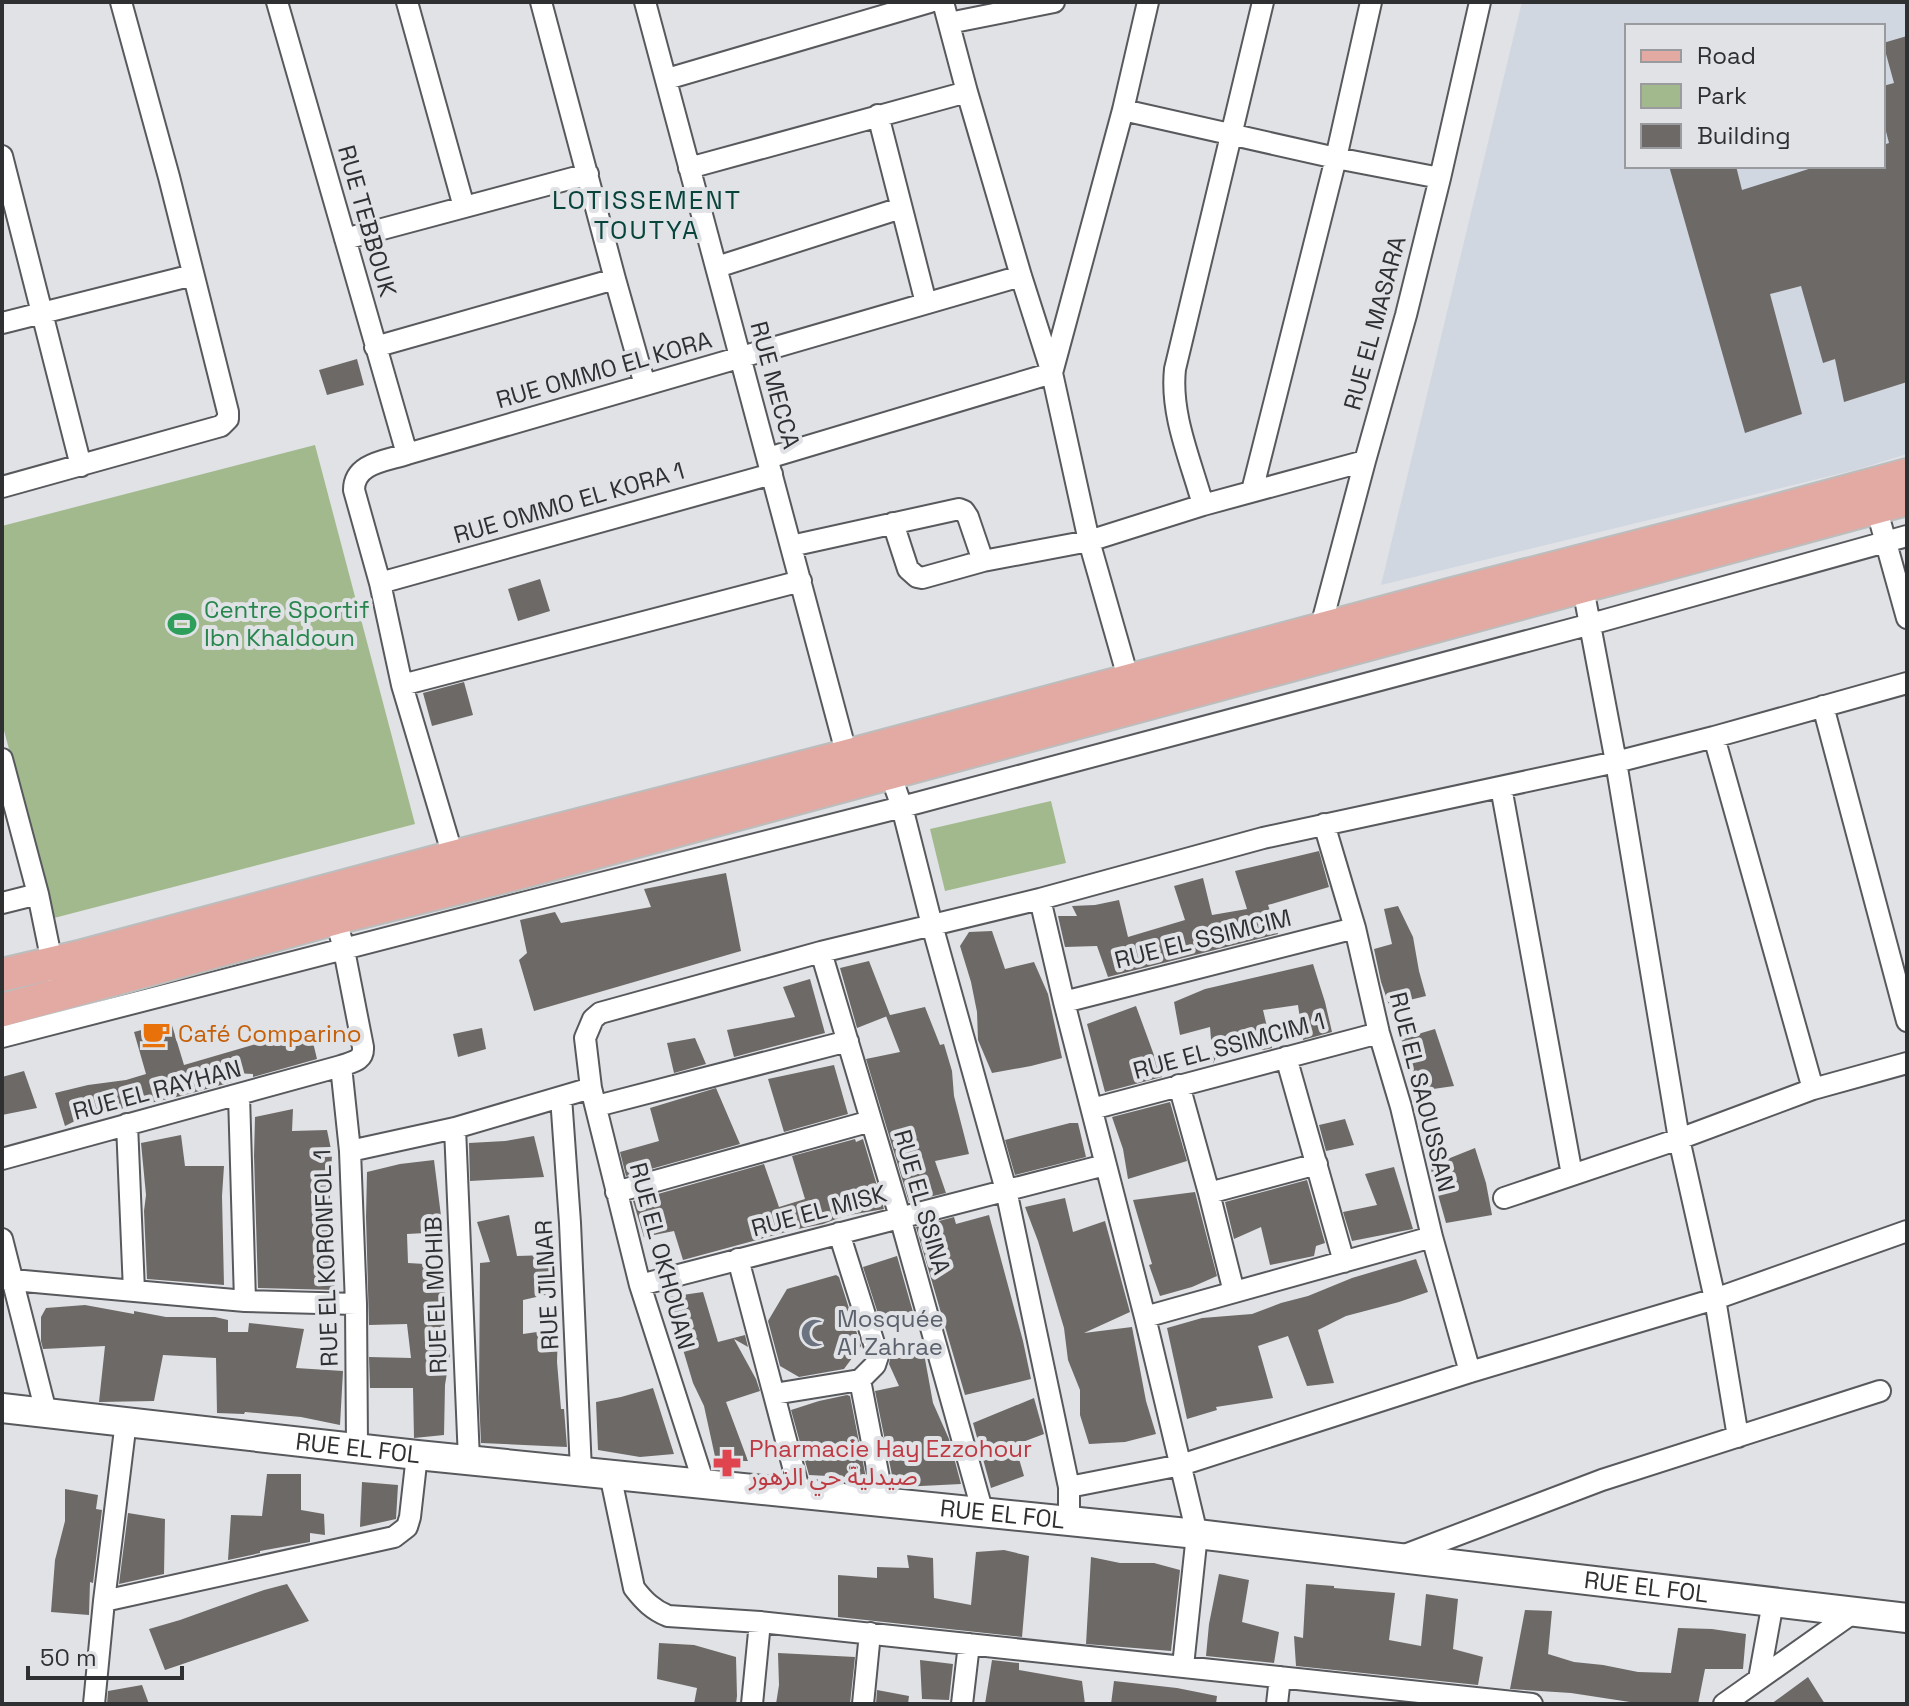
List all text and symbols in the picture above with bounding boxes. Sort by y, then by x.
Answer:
legend [1625,24,1885,168]
text: Road [1697,40,1756,71]
text: Park [1697,80,1747,111]
text: Building [1697,120,1791,151]
street label: RUE TEBBOUK [331,141,404,301]
district label: LOTISSEMENT TOUTYA [552,183,742,247]
street label: RUE EL MASARA [1336,232,1413,413]
street label: RUE MECCA [744,318,807,452]
street label: RUE OMMO EL KORA [492,324,715,415]
street label: RUE OMMO EL KORA 1 [450,455,688,550]
place label: Centre Sportif Ibn Khaldoun [204,594,370,653]
sports icon: Centre Sportif Ibn Khaldoun [167,609,197,639]
street label: RUE EL SSIMCIM [1111,902,1294,975]
street label: RUE EL SAOUSSAN [1383,989,1462,1195]
street label: RUE EL SSIMCIM 1 [1130,1005,1328,1086]
place label: Café Comparino [178,1018,361,1049]
cafe icon: Café Comparino [141,1019,171,1049]
street label: RUE EL RAYHAN [69,1052,244,1127]
street label: RUE EL SSINA [887,1126,958,1278]
street label: RUE EL KORONFOL 1 [306,1149,345,1367]
street label: RUE EL OKHOUAN [623,1159,702,1353]
street label: RUE EL MISK [748,1177,890,1243]
street label: RUE EL MOHIB [417,1216,454,1374]
street label: RUE JILNAR [528,1219,565,1351]
place label: Mosquée Al Zahrae [837,1303,944,1362]
mosque icon: Mosquée Al Zahrae [800,1318,830,1348]
street label: RUE EL FOL [294,1425,422,1470]
place label: Pharmacie Hay Ezzohour صيدلية حي الزهور [748,1433,1032,1496]
pharmacy icon: Pharmacie Hay Ezzohour صيدلية حي الزهور [712,1448,742,1478]
street label: RUE EL FOL [939,1492,1066,1536]
street label: RUE EL FOL [1582,1564,1710,1609]
scale bar [28,1630,182,1680]
text: 50 m [40,1642,97,1673]

